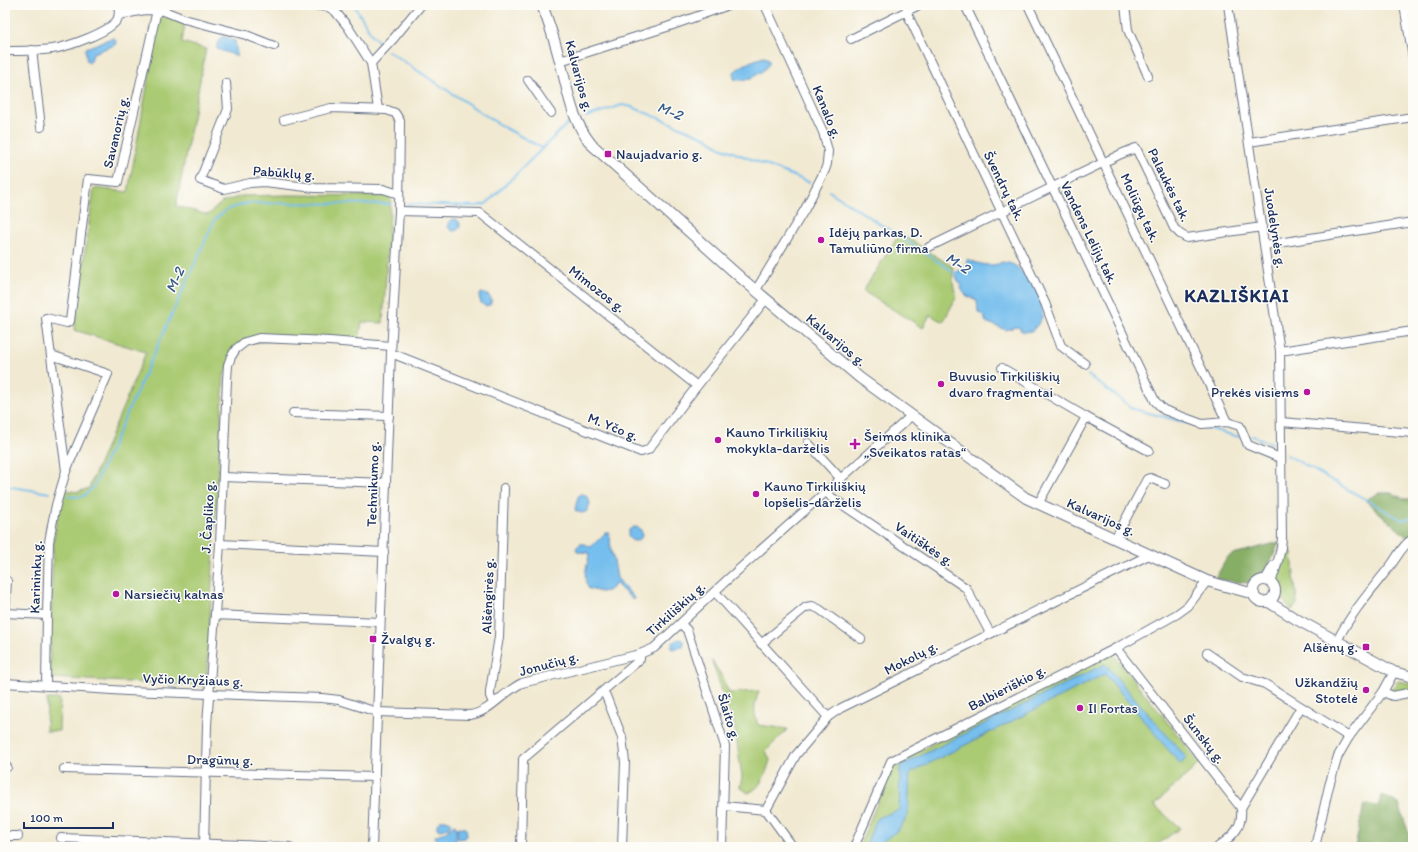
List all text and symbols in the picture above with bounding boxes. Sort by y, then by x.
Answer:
street label: Kalvarijos g. [561,38,597,114]
street label: Kanalo g. [809,83,845,141]
street label: Savanorių g. [99,94,133,170]
water label: M-2 [655,98,686,125]
street label: Palaukės tak. [1144,145,1194,225]
place label: Naujadvario g. [616,146,702,163]
street label: Švendrų tak. [980,148,1028,224]
marker: Naujadvario g. [603,149,613,159]
street label: Pabūklų g. [252,162,316,184]
street label: Moliūgų tak. [1117,171,1163,245]
street label: Vandens Lelijų tak. [1057,179,1121,287]
street label: Juodelynės g. [1260,187,1290,269]
place label: Idėjų parkas, D. Tamuliūno firma [829,224,928,257]
marker: Idėjų parkas, D. Tamuliūno firma [816,235,826,245]
water label: M-2 [942,248,975,278]
street label: Mimozos g. [565,262,629,316]
water label: M-2 [162,264,189,295]
district label: KAZLIŠKIAI [1184,285,1290,307]
street label: Kalvarijos g. [802,310,870,370]
place label: Buvusio Tirkiliškių dvaro fragmentai [949,368,1060,401]
marker: Buvusio Tirkiliškių dvaro fragmentai [936,379,946,389]
place label: Prekės visiems [1211,384,1299,401]
marker: Prekės visiems [1302,387,1312,397]
street label: M. Yčo g. [585,409,641,445]
place label: Kauno Tirkiliškių mokykla-darželis [726,424,830,457]
place label: Šeimos klinika „Sveikatos ratas“ [864,428,966,461]
marker: Kauno Tirkiliškių mokykla-darželis [713,435,723,445]
marker: Šeimos klinika „Sveikatos ratas“ [849,438,861,450]
street label: Technikumo g. [363,441,383,527]
place label: Kauno Tirkiliškių lopšelis-darželis [764,478,866,511]
street label: J. Čapliko g. [198,480,218,554]
marker: Kauno Tirkiliškių lopšelis-darželis [751,489,761,499]
street label: Kalvarijos g. [1064,494,1138,540]
street label: Vaitiškės g. [891,518,957,570]
street label: Karininkų g. [26,540,46,614]
street label: Alšėngirės g. [478,558,498,634]
street label: Tirkiliškių g. [643,578,709,640]
place label: Narsiečių kalnas [124,586,223,603]
marker: Narsiečių kalnas [111,589,121,599]
place label: Žvalgų g. [381,631,435,648]
marker: Žvalgų g. [368,634,378,644]
street label: Mokolų g. [881,637,941,679]
place label: Alšėnų g. [1303,639,1358,656]
marker: Alšėnų g. [1361,642,1371,652]
street label: Jonučių g. [517,648,581,680]
street label: Balbieriškio g. [965,661,1049,715]
street label: Vyčio Kryžiaus g. [142,670,244,690]
place label: Užkandžių Stotelė [1295,674,1358,707]
marker: Užkandžių Stotelė [1361,685,1371,695]
street label: Šlaito g. [714,691,744,743]
place label: II Fortas [1088,700,1138,717]
marker: II Fortas [1075,703,1085,713]
street label: Šunskų g. [1179,711,1229,767]
street label: Dragūnų g. [187,751,253,769]
scale bar [24,804,113,830]
text: 100 m [30,811,63,825]

